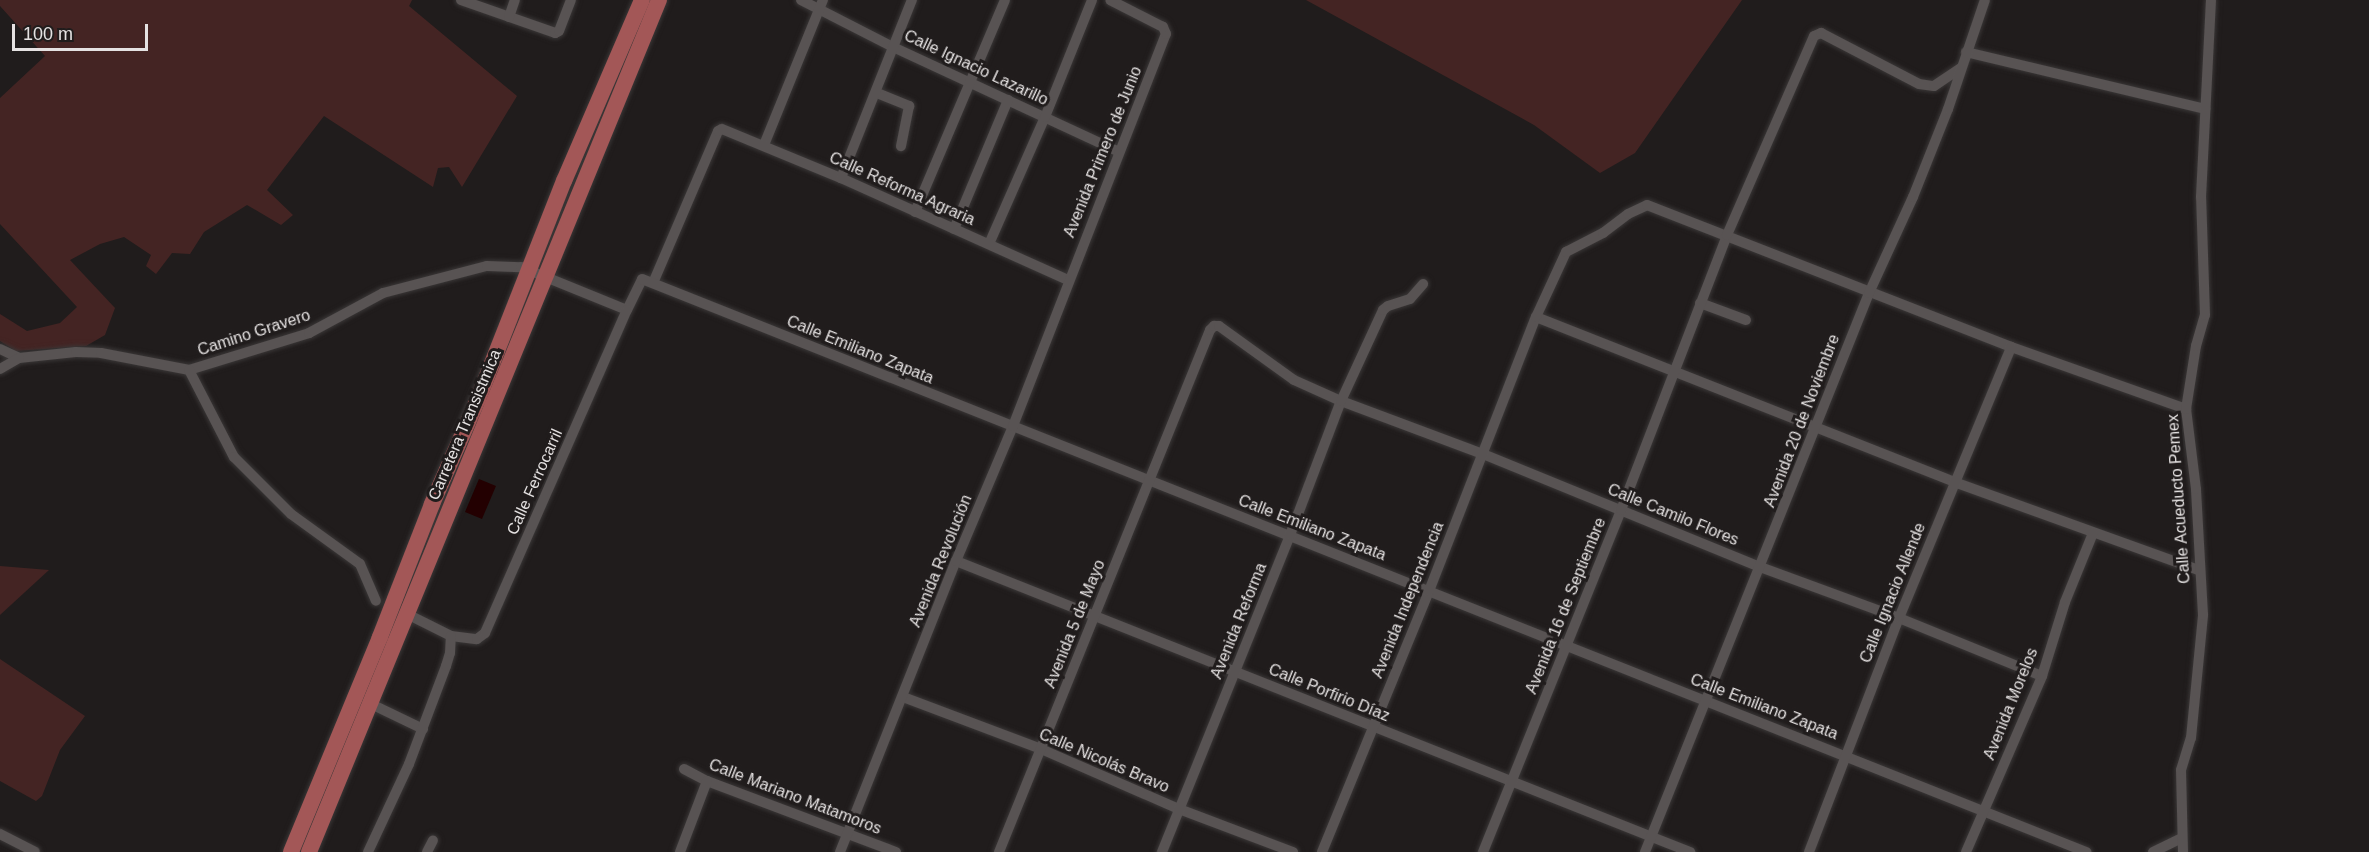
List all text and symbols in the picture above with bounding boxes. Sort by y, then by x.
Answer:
scale bar [15,12,152,50]
text: 100 m [23,24,73,44]
street label: Calle Ignacio Lazarillo [901,26,1051,110]
street label: Avenida Primero de Junio [1060,64,1146,240]
street label: Calle Reforma Agraria [826,148,978,230]
street label: Camino Gravero [195,306,313,360]
street label: Calle Emiliano Zapata [784,312,936,388]
street label: Avenida 20 de Noviembre [1760,332,1844,510]
street label: Carretera Transistmica [424,347,506,503]
street label: Calle Acueducto Pemex [2163,413,2195,585]
street label: Calle Ferrocarril [503,426,567,538]
street label: Calle Camilo Flores [1605,480,1741,550]
street label: Calle Emiliano Zapata [1235,491,1389,565]
street label: Avenida Revolución [906,492,976,630]
street label: Avenida 16 de Septiembre [1522,515,1610,697]
street label: Avenida Independencia [1368,519,1448,681]
street label: Calle Ignacio Allende [1856,520,1930,666]
street label: Avenida 5 de Mayo [1040,557,1110,691]
street label: Avenida Reforma [1207,560,1271,682]
street label: Avenida Morelos [1980,645,2042,763]
street label: Calle Porfirio Díaz [1266,660,1392,726]
street label: Calle Emiliano Zapata [1687,670,1841,744]
street label: Calle Nicolás Bravo [1036,725,1172,797]
street label: Calle Mariano Matamoros [706,755,884,839]

